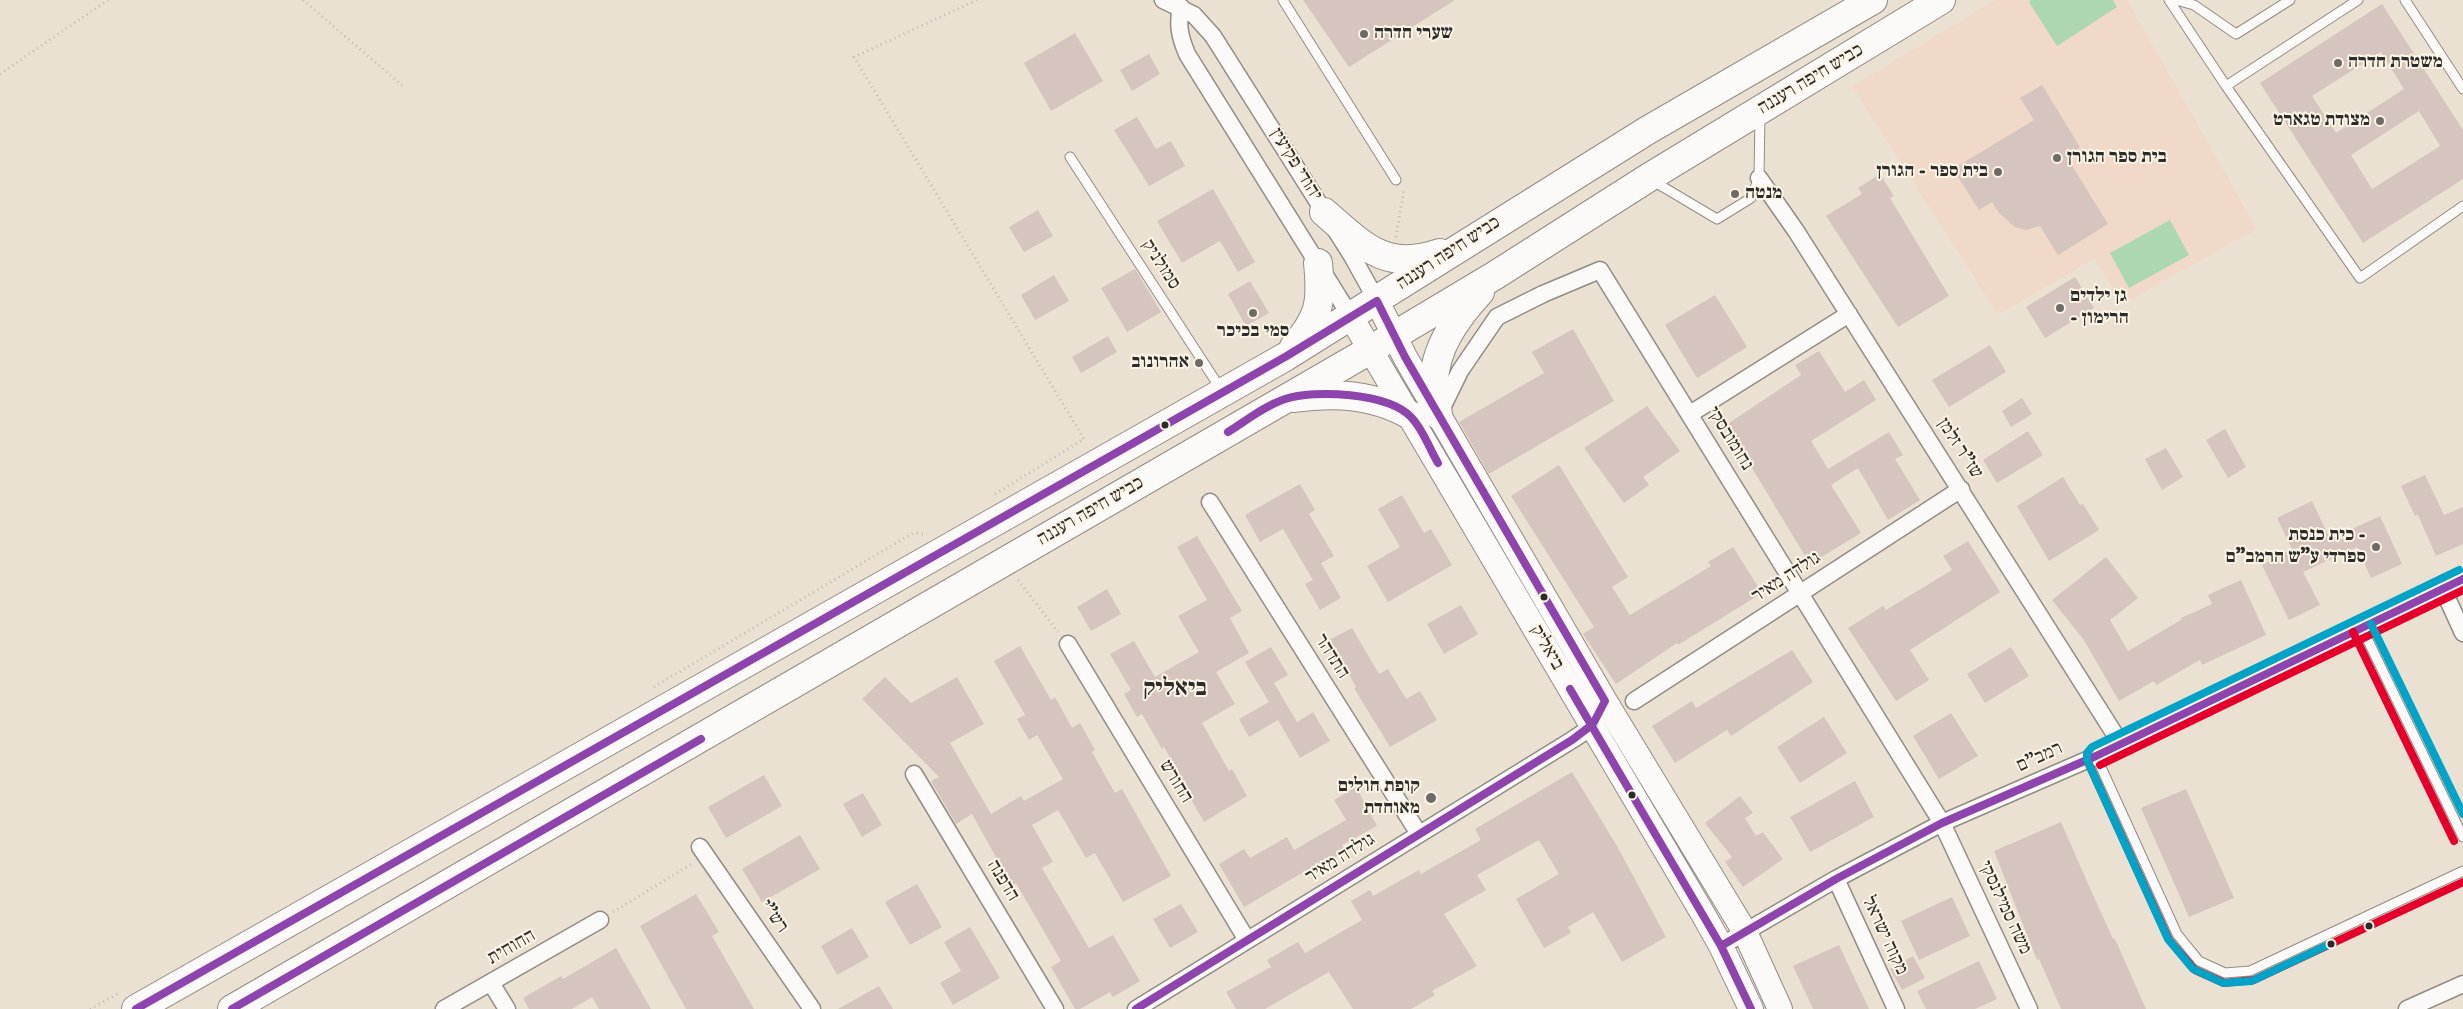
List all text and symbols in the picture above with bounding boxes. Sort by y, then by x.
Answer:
place label: שערי חדרה [1374,23,1453,45]
marker: שערי חדרה [1358,28,1370,40]
street label: כביש חיפה רעננה [1754,40,1868,120]
place label: משטרת חדרה [2348,52,2443,74]
marker: משטרת חדרה [2332,57,2344,69]
place label: מצודת טגארט [2273,110,2370,132]
marker: מצודת טגארט [2374,115,2386,127]
street label: יהודי פקיעין [1264,125,1326,205]
place label: בית ספר הגורן [2067,147,2167,169]
marker: בית ספר הגורן [2051,152,2063,164]
place label: בית ספר - הגורן [1876,161,1988,183]
marker: בית ספר - הגורן [1992,166,2004,178]
place label: מנטה [1745,183,1782,205]
marker: מנטה [1729,188,1741,200]
street label: כביש חיפה רעננה [1393,212,1505,296]
street label: סמולניק [1135,236,1185,294]
place label: גן ילדים - הרימון [2070,286,2129,330]
marker: גן ילדים - הרימון [2054,302,2066,314]
marker: סמי בכיכר [1247,307,1259,319]
place label: סמי בכיכר [1217,321,1289,343]
place label: אהרונוב [1131,352,1189,374]
marker: אהרונוב [1193,357,1205,369]
street label: נחומובסקי [1701,403,1757,475]
street label: שז"ר זלמן [1931,414,1987,484]
unlabelled marker [1160,420,1170,430]
street label: כביש חיפה רעננה [1034,472,1148,552]
place label: כית כנסת - ספרדי ע"ש הרמב"ם [2225,525,2366,569]
marker: כית כנסת - ספרדי ע"ש הרמב"ם [2370,541,2382,553]
street label: גולדה מאיר [1748,547,1826,609]
unlabelled marker [1539,592,1549,602]
street label: ביאליק [1524,621,1568,675]
street label: התדהר [1308,630,1354,684]
district label: ביאליק [1143,676,1207,704]
street label: רמב"ם [2013,738,2067,778]
street label: החורש [1153,756,1197,808]
place label: קופת חולים מאוחדת [1338,776,1420,820]
unlabelled marker [1627,790,1637,800]
marker: קופת חולים מאוחדת [1424,791,1438,805]
street label: גולדה מאיר [1302,829,1380,889]
street label: הדפנה [981,856,1023,906]
street label: משה סמילנסקי [1972,858,2036,958]
street label: מקוה ישראל [1856,893,1912,979]
street label: רש"י [754,896,792,938]
unlabelled marker [2364,921,2374,931]
street label: החוחית [484,925,540,971]
unlabelled marker [2326,939,2336,949]

